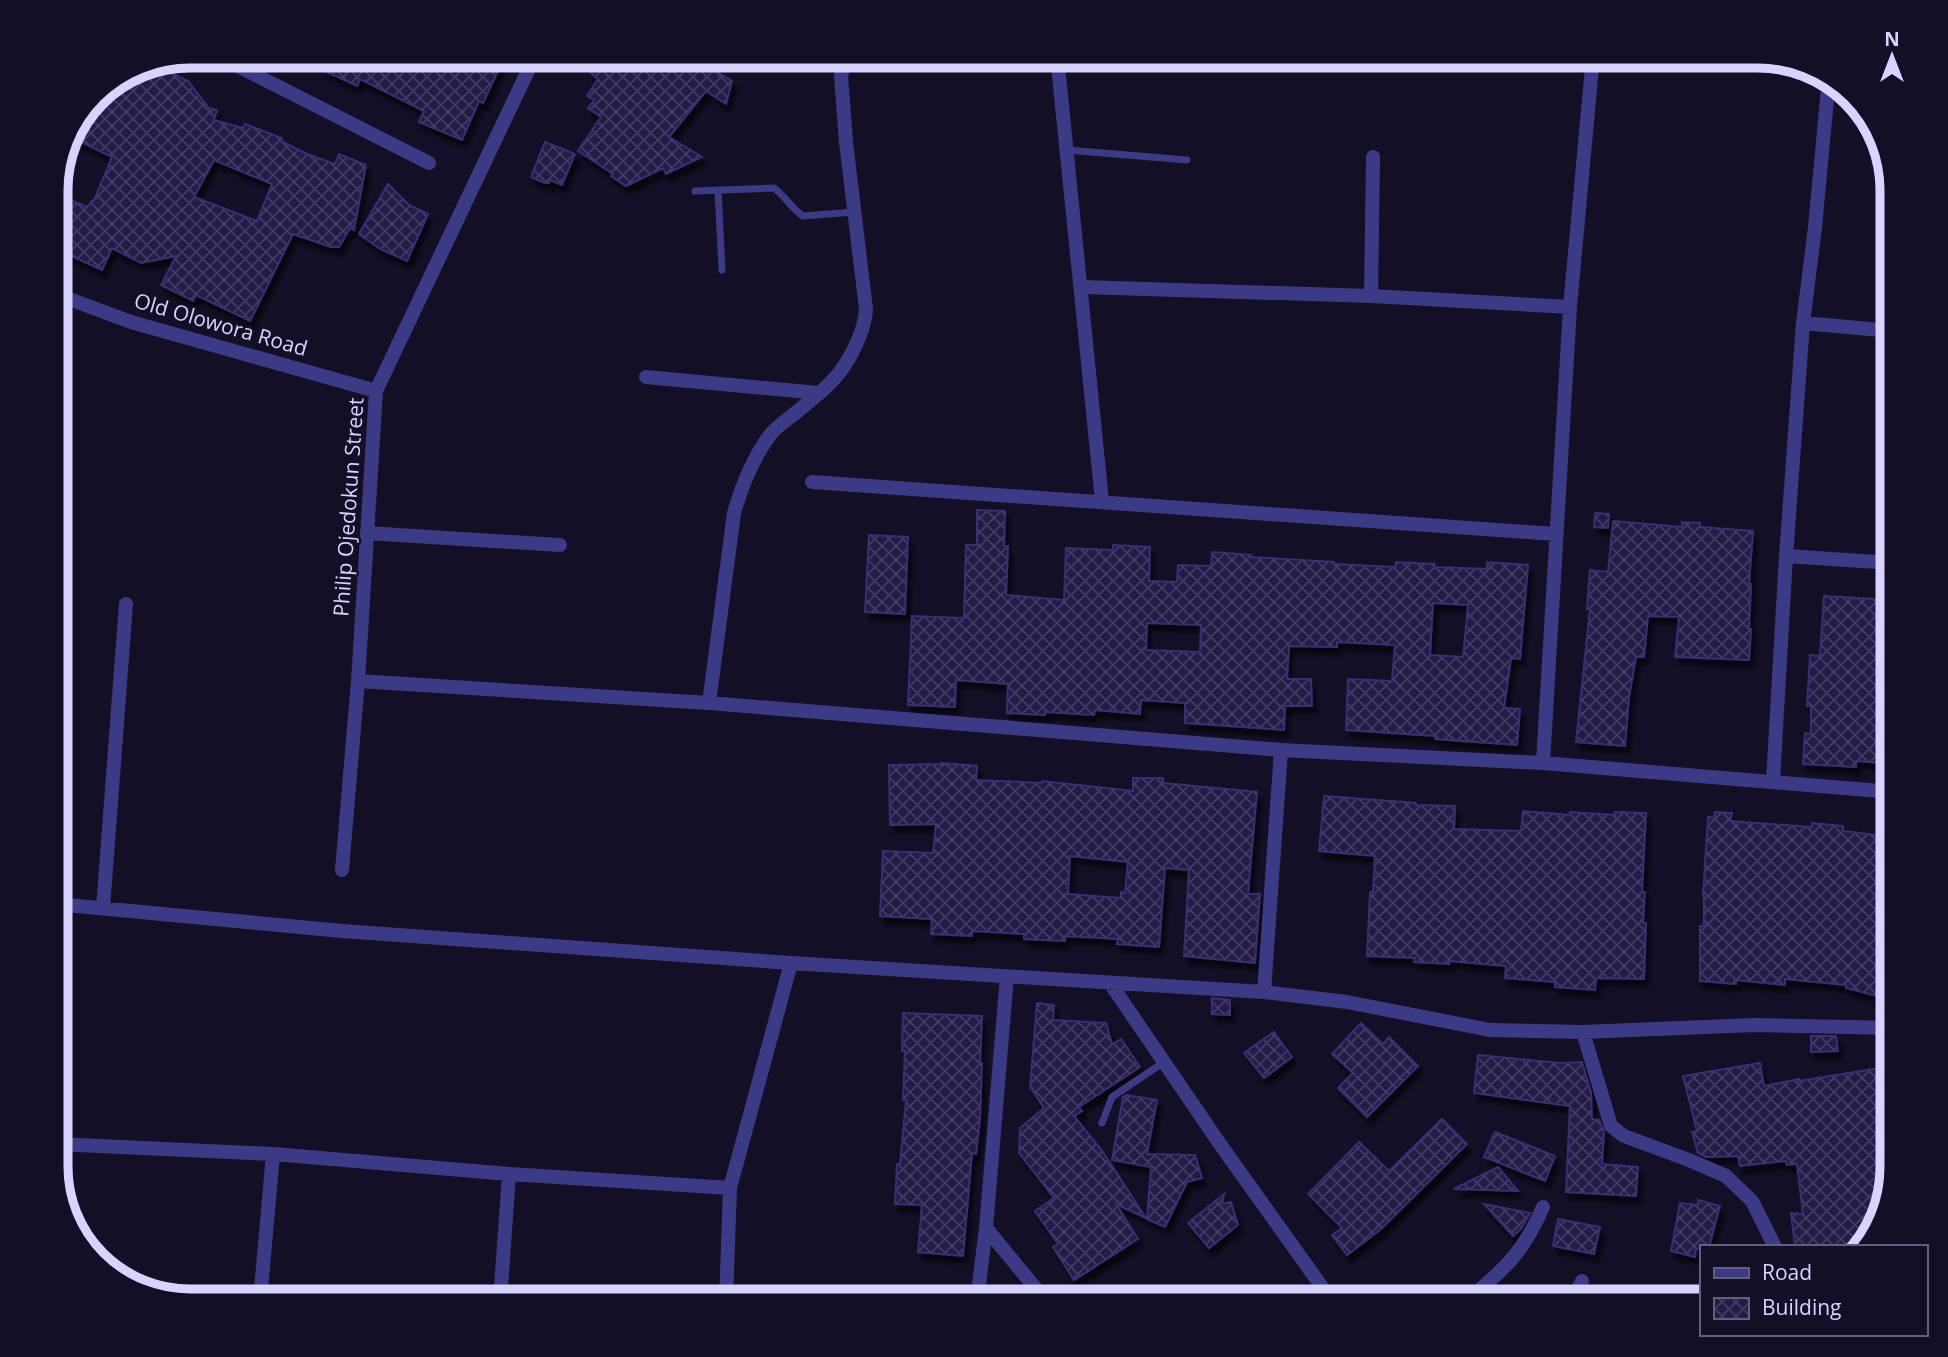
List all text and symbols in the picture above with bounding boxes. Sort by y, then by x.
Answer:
north arrow [1857,21,1927,91]
text: N [1884,26,1900,52]
street label: Old Olowora Road [131,286,311,362]
street label: Philip Ojedokun Street [326,397,370,617]
legend [1700,1245,1927,1336]
text: Road [1762,1258,1812,1286]
text: Building [1762,1293,1841,1321]

